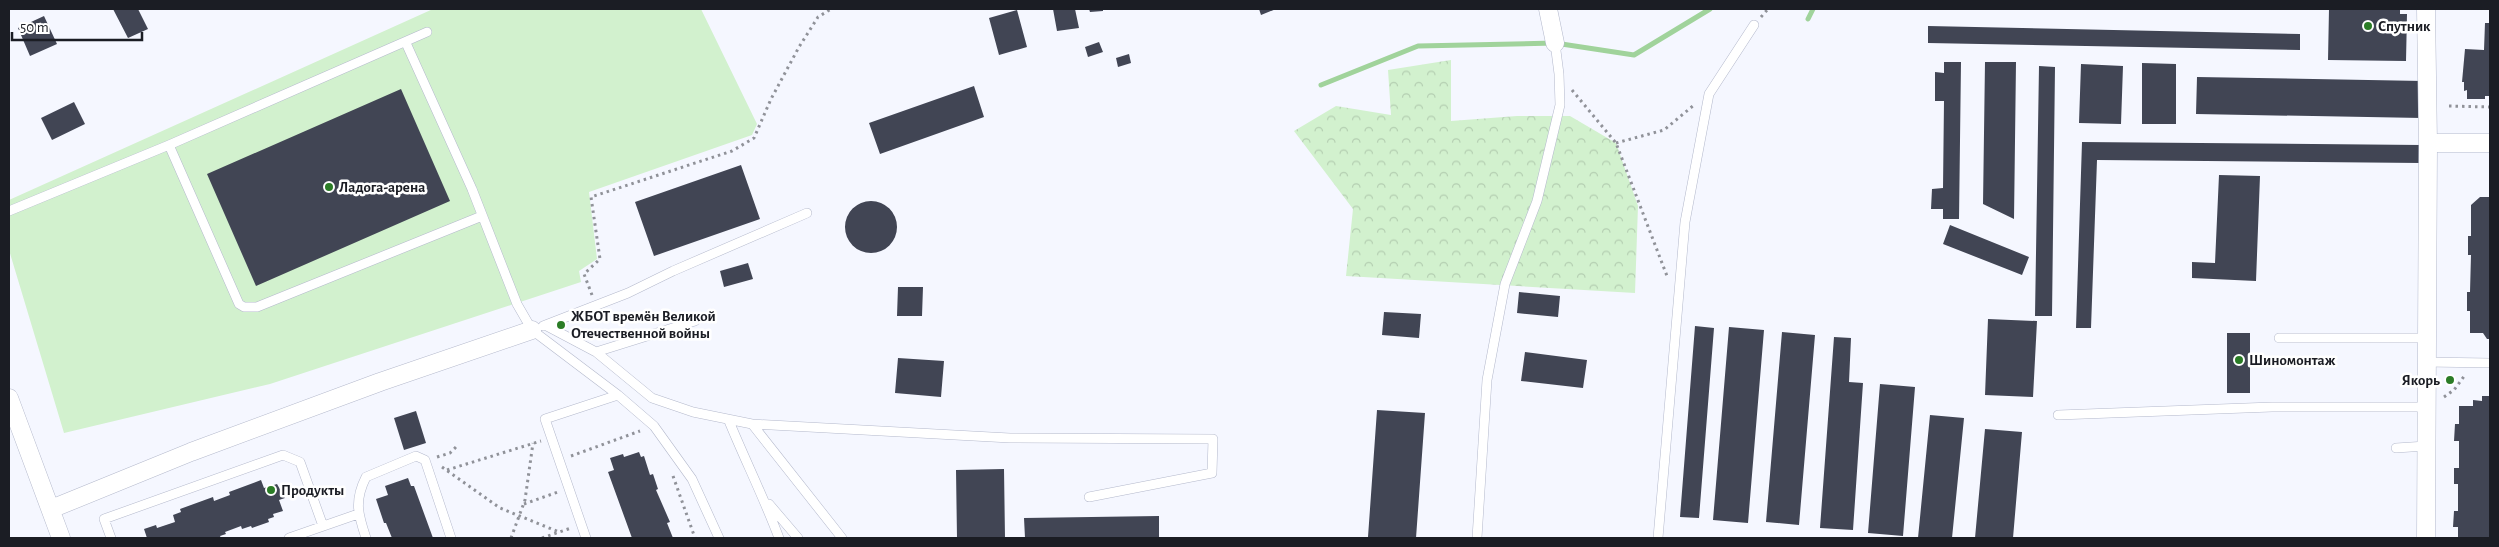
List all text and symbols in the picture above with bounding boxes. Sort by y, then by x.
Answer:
scale bar [12,10,142,42]
place label: Спутник [2378,19,2431,34]
text: 50 m [20,20,49,35]
marker: Спутник [2362,20,2374,32]
place label: Ладога-арена [339,180,425,195]
marker: Ладога-арена [323,181,335,193]
place label: ЖБОТ времён Великой Отечественной войны [571,309,716,341]
marker: ЖБОТ времён Великой Отечественной войны [555,319,567,331]
place label: Шиномонтаж [2249,353,2336,368]
marker: Шиномонтаж [2233,354,2245,366]
place label: Якорь [2402,373,2440,388]
marker: Якорь [2444,374,2456,386]
place label: Продукты [281,483,344,498]
marker: Продукты [265,484,277,496]

